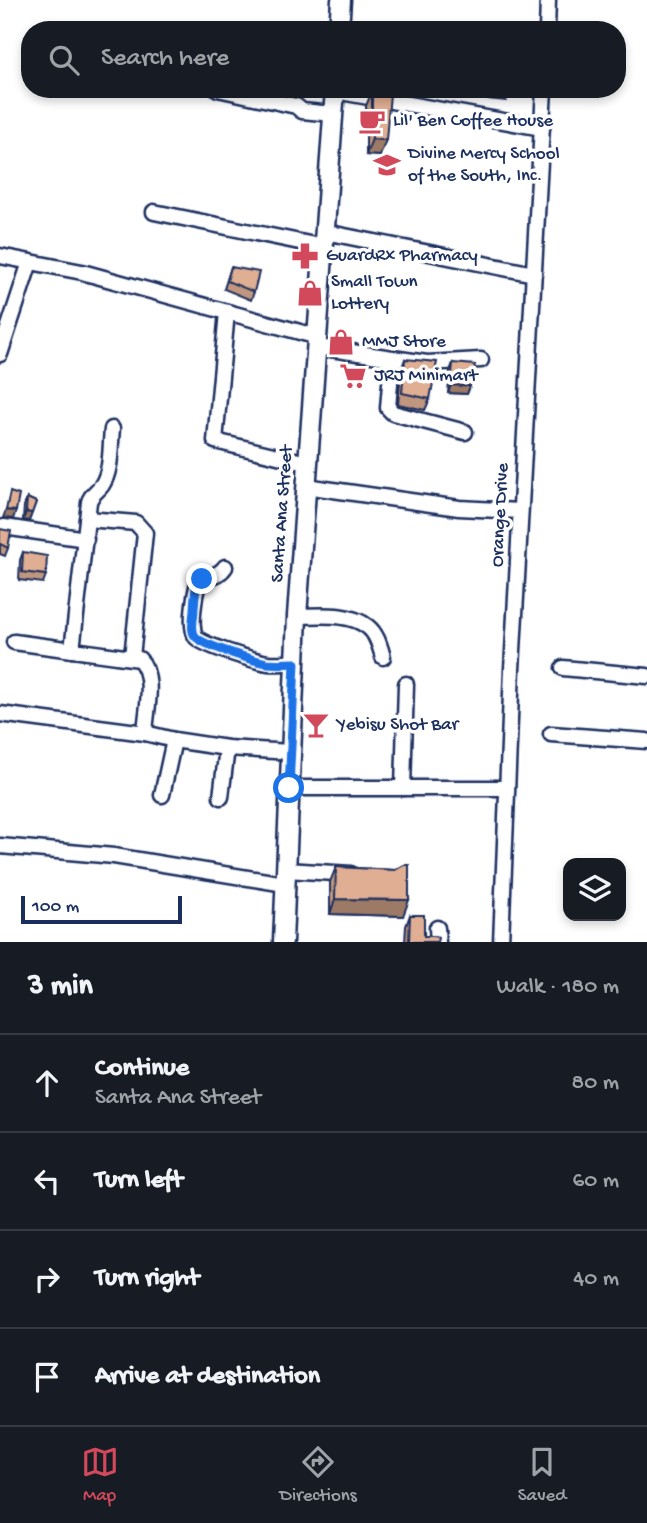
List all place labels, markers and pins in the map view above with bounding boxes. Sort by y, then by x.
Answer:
cafe icon: Lil' Ben Coffee House [357,106,387,136]
place label: Lil' Ben Coffee House [393,110,553,133]
place label: Divine Mercy School of the South, Inc. [406,143,560,188]
school or university icon: Divine Mercy School of the South, Inc. [372,150,402,180]
pharmacy icon: GuardRx Pharmacy [290,241,320,271]
place label: GuardRx Pharmacy [326,245,478,268]
place label: Small Town Lottery [331,271,418,316]
shop icon: Small Town Lottery [295,278,325,308]
shop icon: MMJ Store [326,327,356,357]
place label: MMJ Store [362,331,446,354]
supermarket icon: JRJ Minimart [338,361,368,391]
place label: JRJ Minimart [374,365,480,388]
bar icon: Yebisu Shot Bar [301,710,331,740]
place label: Yebisu Shot Bar [335,714,461,737]

